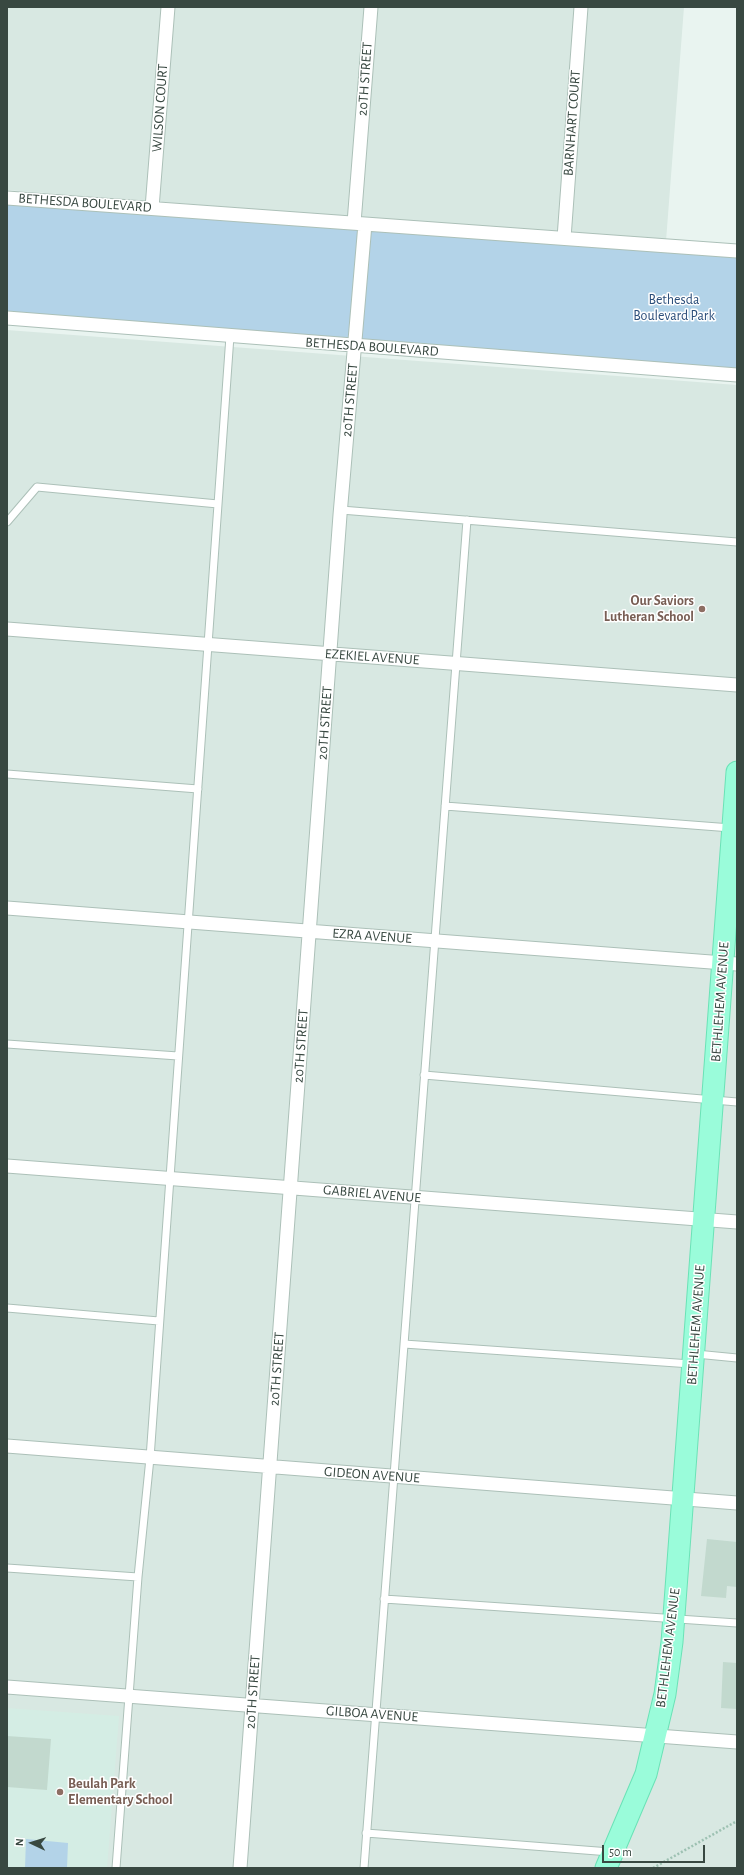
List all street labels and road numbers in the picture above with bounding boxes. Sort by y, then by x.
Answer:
street label: 20TH STREET [354,42,376,116]
street label: WILSON COURT [149,63,171,153]
street label: BARNHART COURT [560,70,584,176]
street label: BETHESDA BOULEVARD [18,190,152,216]
street label: BETHESDA BOULEVARD [305,334,439,360]
street label: 20TH STREET [338,362,362,438]
street label: EZEKIEL AVENUE [324,645,420,669]
street label: 20TH STREET [314,686,336,760]
street label: EZRA AVENUE [332,925,412,947]
street label: BETHLEHEM AVENUE [707,941,733,1063]
street label: 20TH STREET [290,1009,312,1083]
street label: GABRIEL AVENUE [322,1181,422,1207]
street label: BETHLEHEM AVENUE [683,1264,709,1386]
street label: 20TH STREET [266,1332,288,1406]
street label: GIDEON AVENUE [324,1463,420,1487]
street label: BETHLEHEM AVENUE [652,1587,684,1709]
street label: 20TH STREET [242,1655,264,1729]
street label: GILBOA AVENUE [325,1702,419,1726]

